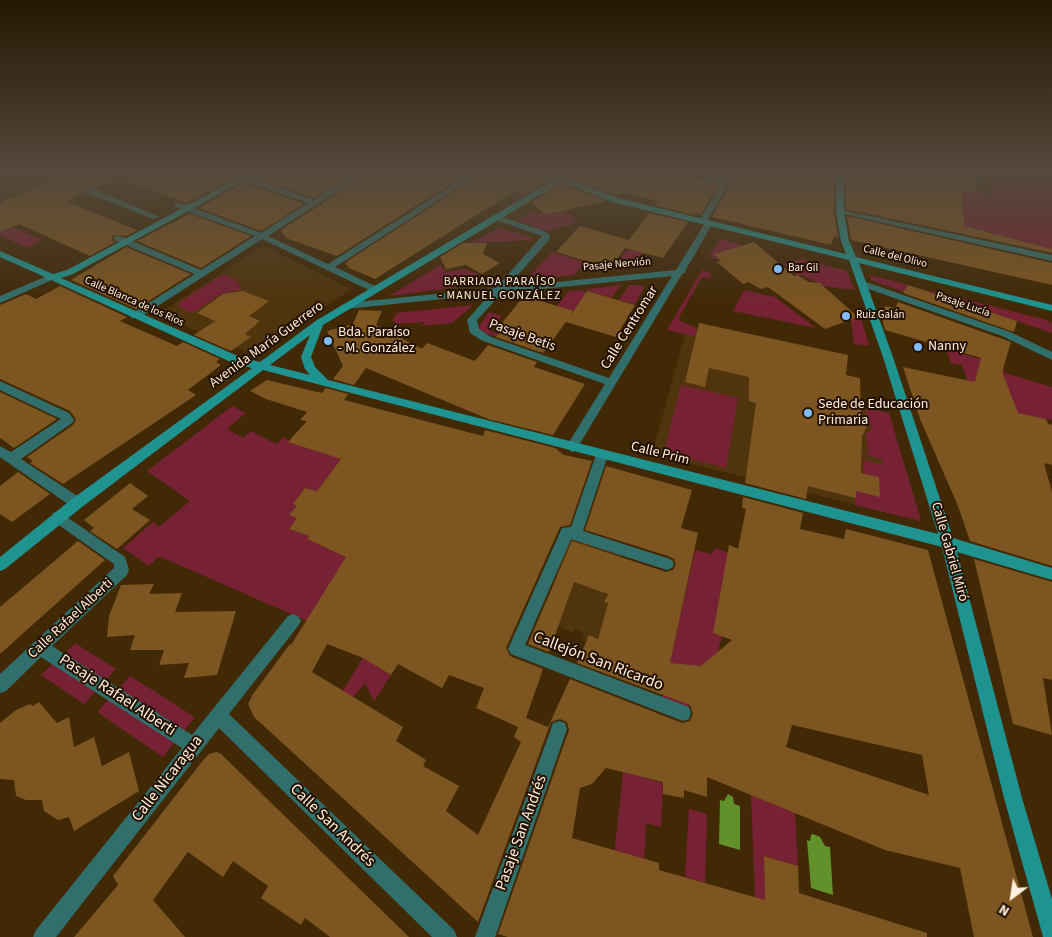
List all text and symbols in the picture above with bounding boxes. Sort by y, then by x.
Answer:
street label: Calle del Olivo [862,243,928,271]
street label: Pasaje Nervión [582,255,652,275]
place label: Bar Gil [788,262,818,276]
marker: Bar Gil [772,263,784,275]
street label: Calle Blanca de los Ríos [82,274,186,330]
district label: BARRIADA PARAÍSO - MANUEL GONZÁLEZ [436,275,564,303]
street label: Calle Centromar [598,283,662,373]
street label: Pasaje Lucía [934,290,992,320]
street label: Avenida María Guerrero [207,298,327,392]
place label: Ruiz Galán [856,309,905,323]
marker: Ruiz Galán [840,310,852,322]
street label: Pasaje Betis [486,316,558,356]
place label: Bda. Paraíso - M. González [338,325,415,358]
marker: Bda. Paraíso - M. González [322,335,334,347]
place label: Nanny [928,339,966,355]
marker: Nanny [912,341,924,353]
place label: Sede de Educación Primaria [818,397,928,430]
marker: Sede de Educación Primaria [802,407,814,419]
street label: Calle Prim [629,439,691,469]
street label: Calle Gabriel Miró [927,500,971,604]
street label: Calle Rafael Alberti [25,575,117,663]
street label: Callejón San Ricardo [530,628,666,696]
street label: Pasaje Rafael Alberti [55,651,179,741]
street label: Calle Nicaragua [128,732,208,826]
street label: Pasaje San Andrés [492,773,552,893]
street label: Calle San Andrés [285,780,379,872]
north arrow [987,872,1037,922]
text: N [995,899,1013,921]

